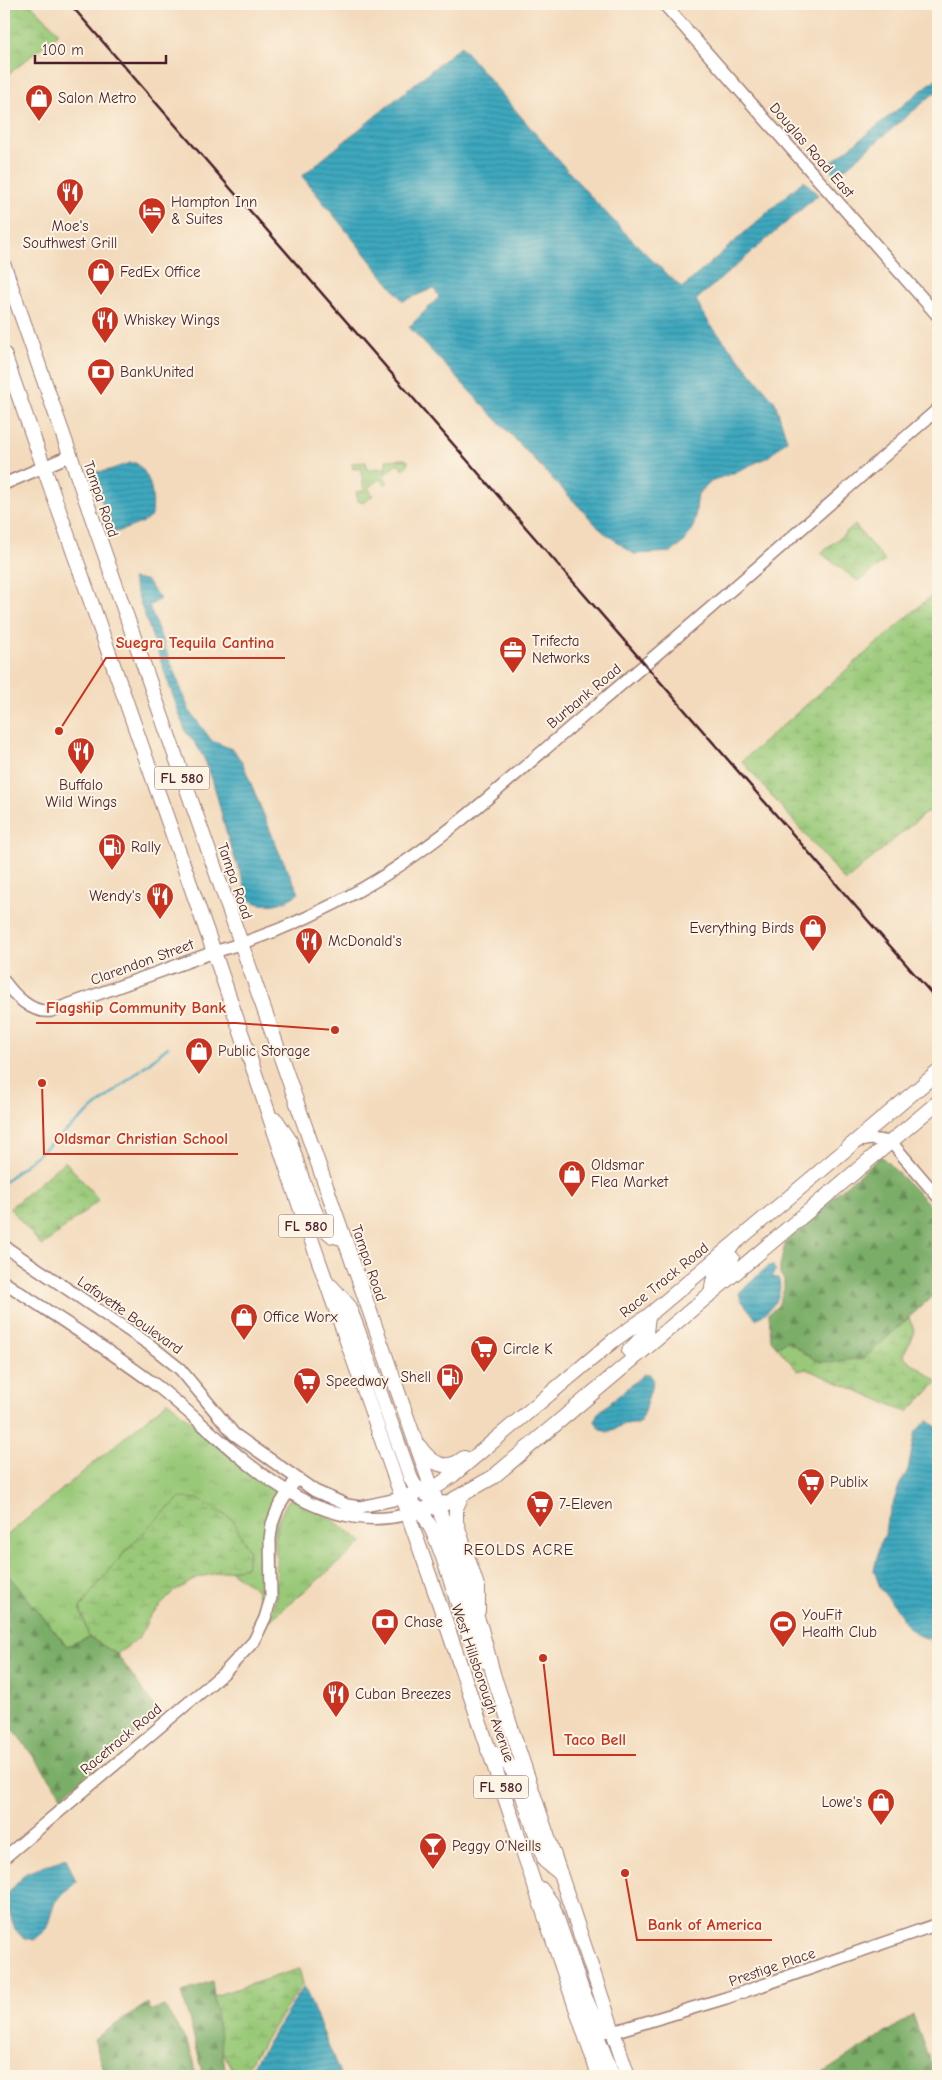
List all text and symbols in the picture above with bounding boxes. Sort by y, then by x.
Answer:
scale bar [35,32,166,64]
text: 100 m [42,41,84,59]
shop icon: Salon Metro [24,83,54,122]
place label: Salon Metro [58,89,137,107]
street label: Douglas Road East [766,99,859,202]
restaurant icon: Moe's Southwest Grill [55,177,85,216]
place label: Hampton Inn & Suites [171,193,257,228]
hotel icon: Hampton Inn & Suites [137,196,167,235]
place label: Moe's Southwest Grill [23,217,117,252]
shop icon: FedEx Office [86,257,116,296]
place label: FedEx Office [120,263,201,281]
restaurant icon: Whiskey Wings [90,305,120,344]
place label: Whiskey Wings [124,311,220,329]
bank icon: BankUnited [86,357,116,396]
place label: BankUnited [120,363,194,381]
street label: Tampa Road [80,458,122,540]
callout: Suegra Tequila Cantina [106,627,285,658]
place label: Trifecta Networks [532,632,590,667]
text: Suegra Tequila Cantina [116,634,274,652]
office icon: Trifecta Networks [498,635,528,674]
street label: Burbank Road [543,660,625,732]
restaurant icon: Buffalo Wild Wings [66,736,96,775]
road number: FL 580 [154,766,210,790]
place label: Buffalo Wild Wings [45,776,117,811]
fuel station icon: Rally [97,832,127,871]
place label: Rally [131,838,161,856]
street label: Tampa Road [214,840,256,922]
restaurant icon: Wendy's [145,881,175,920]
place label: Wendy's [89,887,141,905]
shop icon: Everything Birds [798,913,828,952]
place label: Everything Birds [689,919,794,937]
restaurant icon: McDonald's [294,926,324,965]
place label: McDonald's [328,932,402,950]
street label: Clarendon Street [88,935,197,989]
callout: Flagship Community Bank [36,992,236,1023]
text: Flagship Community Bank [46,999,226,1017]
shop icon: Public Storage [184,1036,214,1075]
place label: Public Storage [218,1042,310,1060]
callout: Oldsmar Christian School [44,1123,238,1154]
text: Oldsmar Christian School [54,1130,228,1148]
place label: Oldsmar Flea Market [591,1156,669,1191]
shop icon: Oldsmar Flea Market [557,1159,587,1198]
road number: FL 580 [278,1214,334,1238]
street label: Tampa Road [348,1222,390,1304]
street label: Race Track Road [616,1239,712,1321]
street label: Lafayette Boulevard [74,1272,186,1358]
shop icon: Office Worx [229,1302,259,1341]
place label: Office Worx [263,1308,338,1326]
supermarket icon: Circle K [469,1334,499,1373]
place label: Circle K [503,1340,553,1358]
fuel station icon: Shell [435,1362,465,1401]
supermarket icon: Speedway [292,1366,322,1405]
place label: Shell [401,1368,431,1386]
place label: Speedway [326,1372,389,1390]
supermarket icon: Publix [796,1467,826,1506]
place label: Publix [830,1473,869,1491]
supermarket icon: 7-Eleven [525,1489,555,1528]
place label: 7-Eleven [559,1495,613,1513]
district label: REOLDS ACRE [464,1541,574,1559]
street label: West Hillsborough Avenue [447,1602,519,1765]
place label: YouFit Health Club [802,1606,877,1641]
bank icon: Chase [370,1607,400,1646]
sports icon: YouFit Health Club [768,1609,798,1648]
place label: Chase [404,1613,443,1631]
restaurant icon: Cuban Breezes [321,1679,351,1718]
place label: Cuban Breezes [355,1685,451,1703]
street label: Racetrack Road [77,1700,165,1778]
callout: Taco Bell [554,1724,636,1755]
text: Taco Bell [564,1731,626,1749]
road number: FL 580 [474,1775,528,1798]
shop icon: Lowe's [866,1787,896,1826]
place label: Lowe's [822,1793,862,1811]
bar icon: Peggy O'Neills [418,1831,448,1870]
place label: Peggy O'Neills [452,1837,541,1855]
callout: Bank of America [637,1909,772,1940]
text: Bank of America [648,1916,762,1934]
street label: Prestige Place [726,1944,818,1990]

